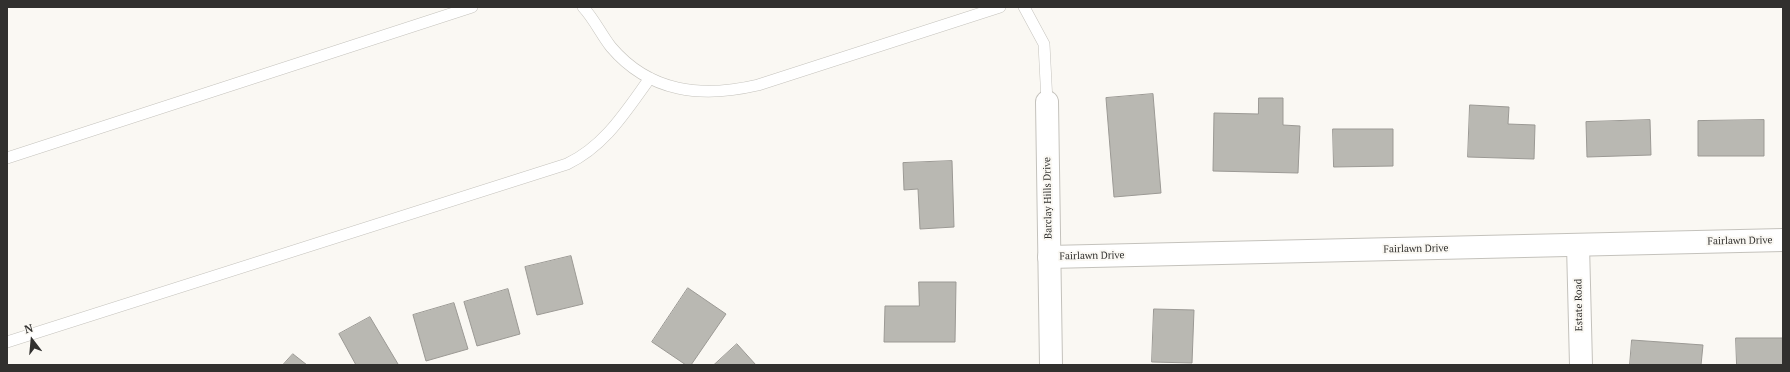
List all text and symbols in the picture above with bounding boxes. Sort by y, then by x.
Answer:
street label: Barclay Hills Drive [1041,157,1055,239]
street label: Fairlawn Drive [1707,234,1773,248]
street label: Fairlawn Drive [1383,242,1449,256]
street label: Fairlawn Drive [1059,249,1125,263]
street label: Estate Road [1573,279,1585,331]
north arrow [12,320,52,360]
text: N [23,321,35,336]

